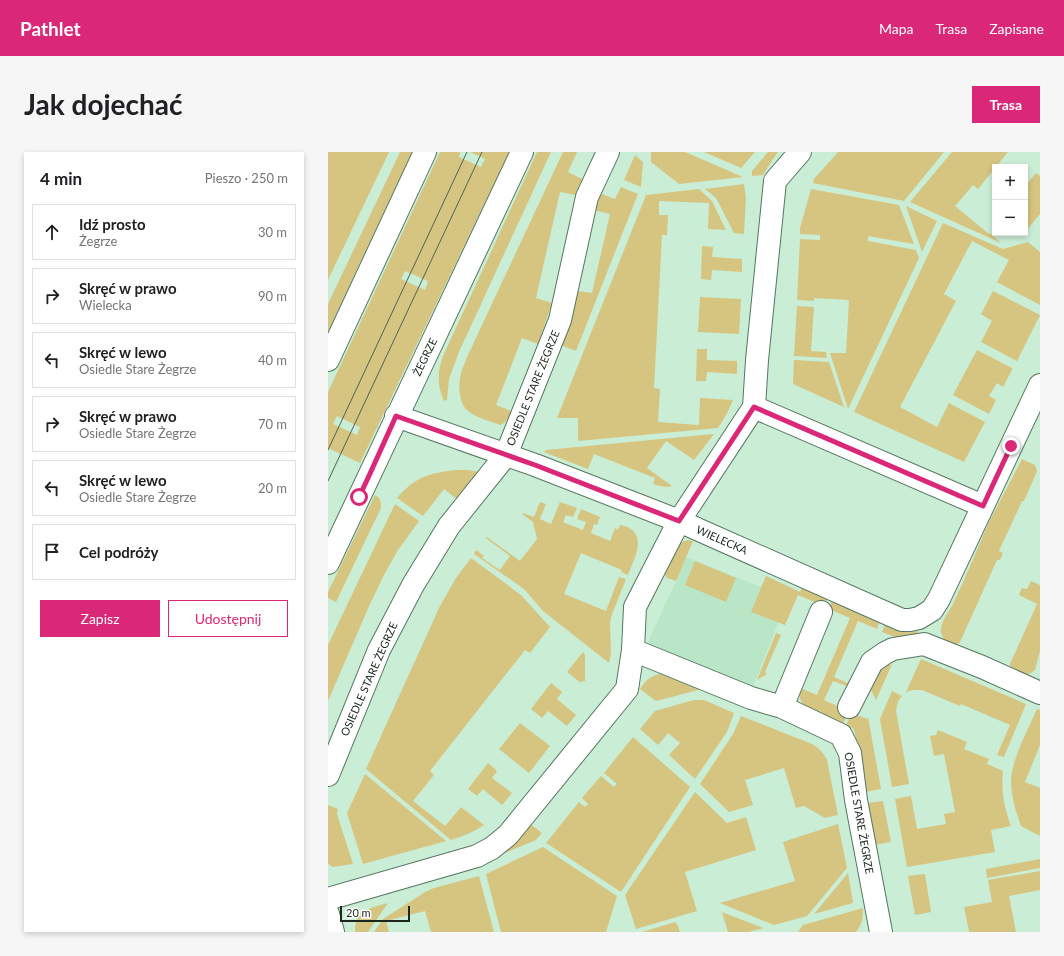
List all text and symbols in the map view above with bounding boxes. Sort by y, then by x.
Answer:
text: Pathlet [20,17,81,40]
text: Mapa [879,20,914,37]
text: Trasa [936,20,967,37]
text: Zapisane [989,20,1044,37]
button: Trasa [972,86,1040,123]
text: Jak dojechać [24,87,183,121]
map controls [992,164,1028,236]
button: + [992,164,1028,200]
text: 4 min [40,168,82,189]
text: Pieszo · 250 m [205,170,288,186]
button: − [992,200,1028,236]
text: Idź prosto [79,215,146,233]
icon: ahead [41,221,63,243]
text: 30 m [258,224,287,240]
text: Żegrze [79,233,118,249]
text: Skręć w prawo [79,279,177,297]
icon: right [41,285,63,307]
text: 90 m [258,288,287,304]
text: Wielecka [79,297,132,313]
street label: OSIEDLE STARE ŻEGRZE [503,328,562,447]
street label: ŻEGRZE [410,336,439,378]
text: Skręć w lewo [79,343,167,361]
icon: left [41,349,63,371]
text: 40 m [258,352,287,368]
text: Osiedle Stare Żegrze [79,361,196,377]
text: Skręć w prawo [79,407,177,425]
icon: right [41,413,63,435]
text: 70 m [258,416,287,432]
text: Osiedle Stare Żegrze [79,425,196,441]
route end [1002,437,1020,455]
text: Skręć w lewo [79,471,167,489]
icon: left [41,477,63,499]
text: 20 m [258,480,287,496]
route start [350,488,368,506]
text: Osiedle Stare Żegrze [79,489,196,505]
street label: WIELECKA [695,522,750,557]
icon: arrive [41,541,63,563]
text: Cel podróży [79,543,158,561]
button: Zapisz [40,600,160,637]
button: Udostępnij [168,600,288,637]
street label: OSIEDLE STARE ŻEGRZE [338,620,400,738]
street label: OSIEDLE STARE ŻEGRZE [842,751,877,875]
scale bar [340,904,410,923]
text: 20 m [346,906,371,919]

